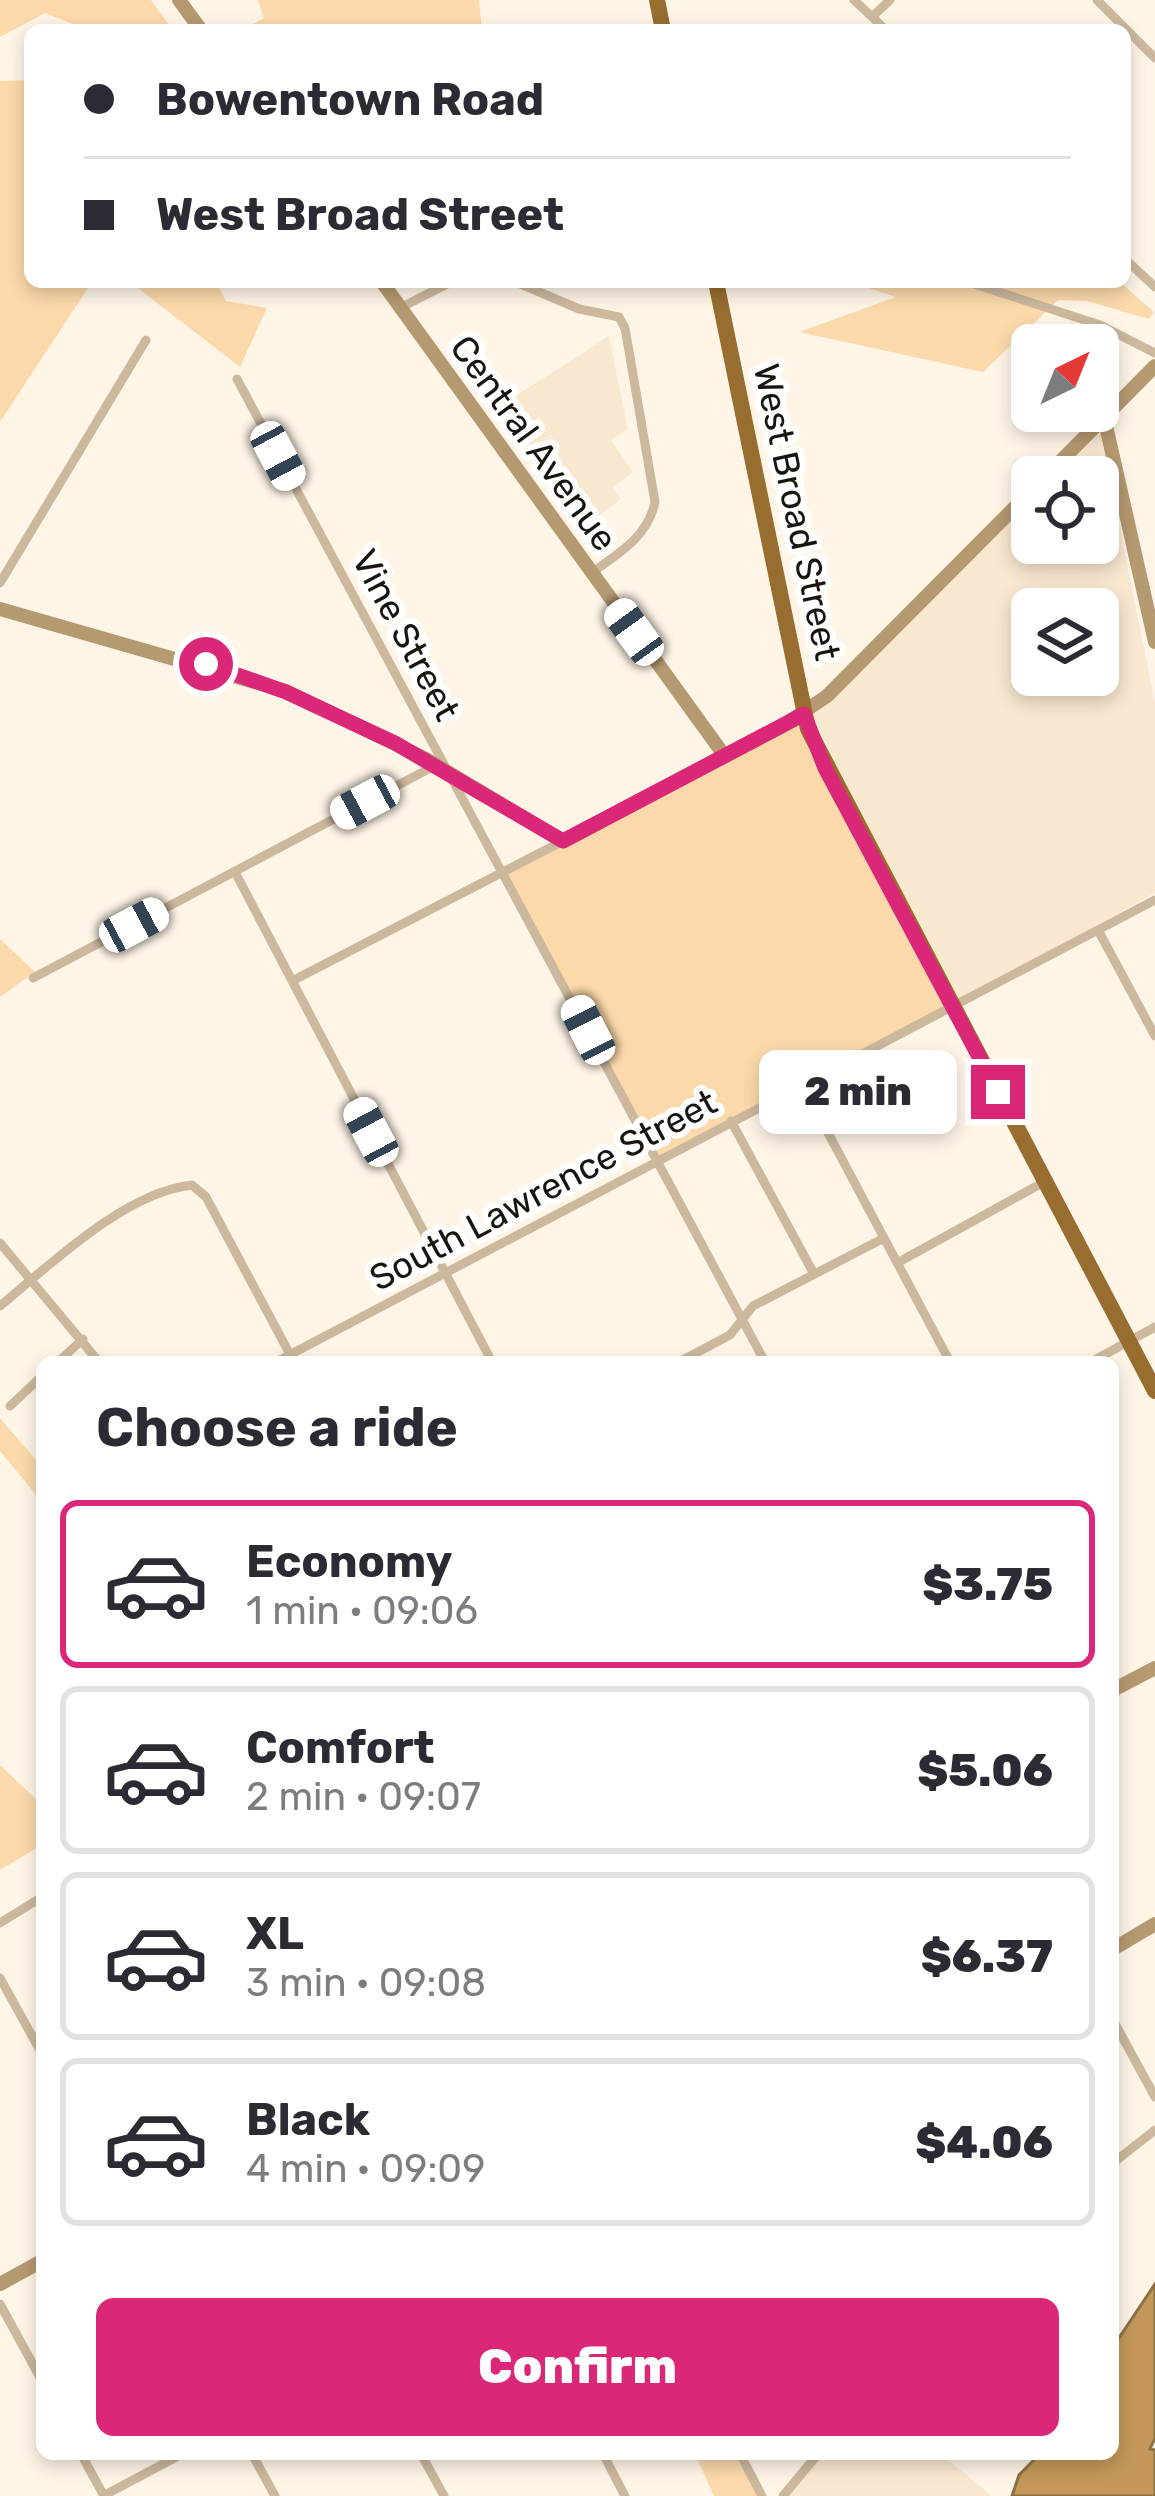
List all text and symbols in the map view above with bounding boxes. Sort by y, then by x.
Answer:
text: Bowentown Road [156,73,544,126]
text: West Broad Street [156,188,564,241]
north arrow [1011,324,1119,432]
map controls [1011,324,1119,696]
street label: Central Avenue [441,327,627,559]
street label: West Broad Street [745,360,849,664]
car [245,416,311,496]
button: locate [1011,456,1119,564]
street label: Vine Street [343,542,469,728]
button: layers [1011,588,1119,696]
car [598,592,670,672]
route start [179,637,233,691]
car [325,769,405,835]
car [94,892,174,958]
car [556,990,620,1070]
callout: 2 min [758,1050,956,1134]
route end [971,1065,1025,1119]
text: 2 min [804,1069,912,1115]
street label: South Lawrence Street [362,1080,724,1300]
car [338,1092,404,1172]
text: Choose a ride [96,1396,458,1460]
icon: car [102,1530,210,1638]
text: Economy [246,1535,452,1588]
text: $3.75 [922,1558,1053,1611]
text: 1 min · 09:06 [246,1588,478,1634]
icon: car [102,1716,210,1824]
text: Comfort [246,1721,435,1774]
text: $5.06 [917,1744,1053,1797]
text: 2 min · 09:07 [246,1774,481,1820]
icon: car [102,1902,210,2010]
text: XL [246,1907,304,1960]
text: $6.37 [921,1930,1053,1983]
text: 3 min · 09:08 [246,1960,486,2006]
icon: car [102,2088,210,2196]
text: Black [246,2093,370,2146]
text: $4.06 [915,2116,1053,2169]
text: 4 min · 09:09 [246,2146,485,2192]
button: Confirm [96,2298,1059,2436]

